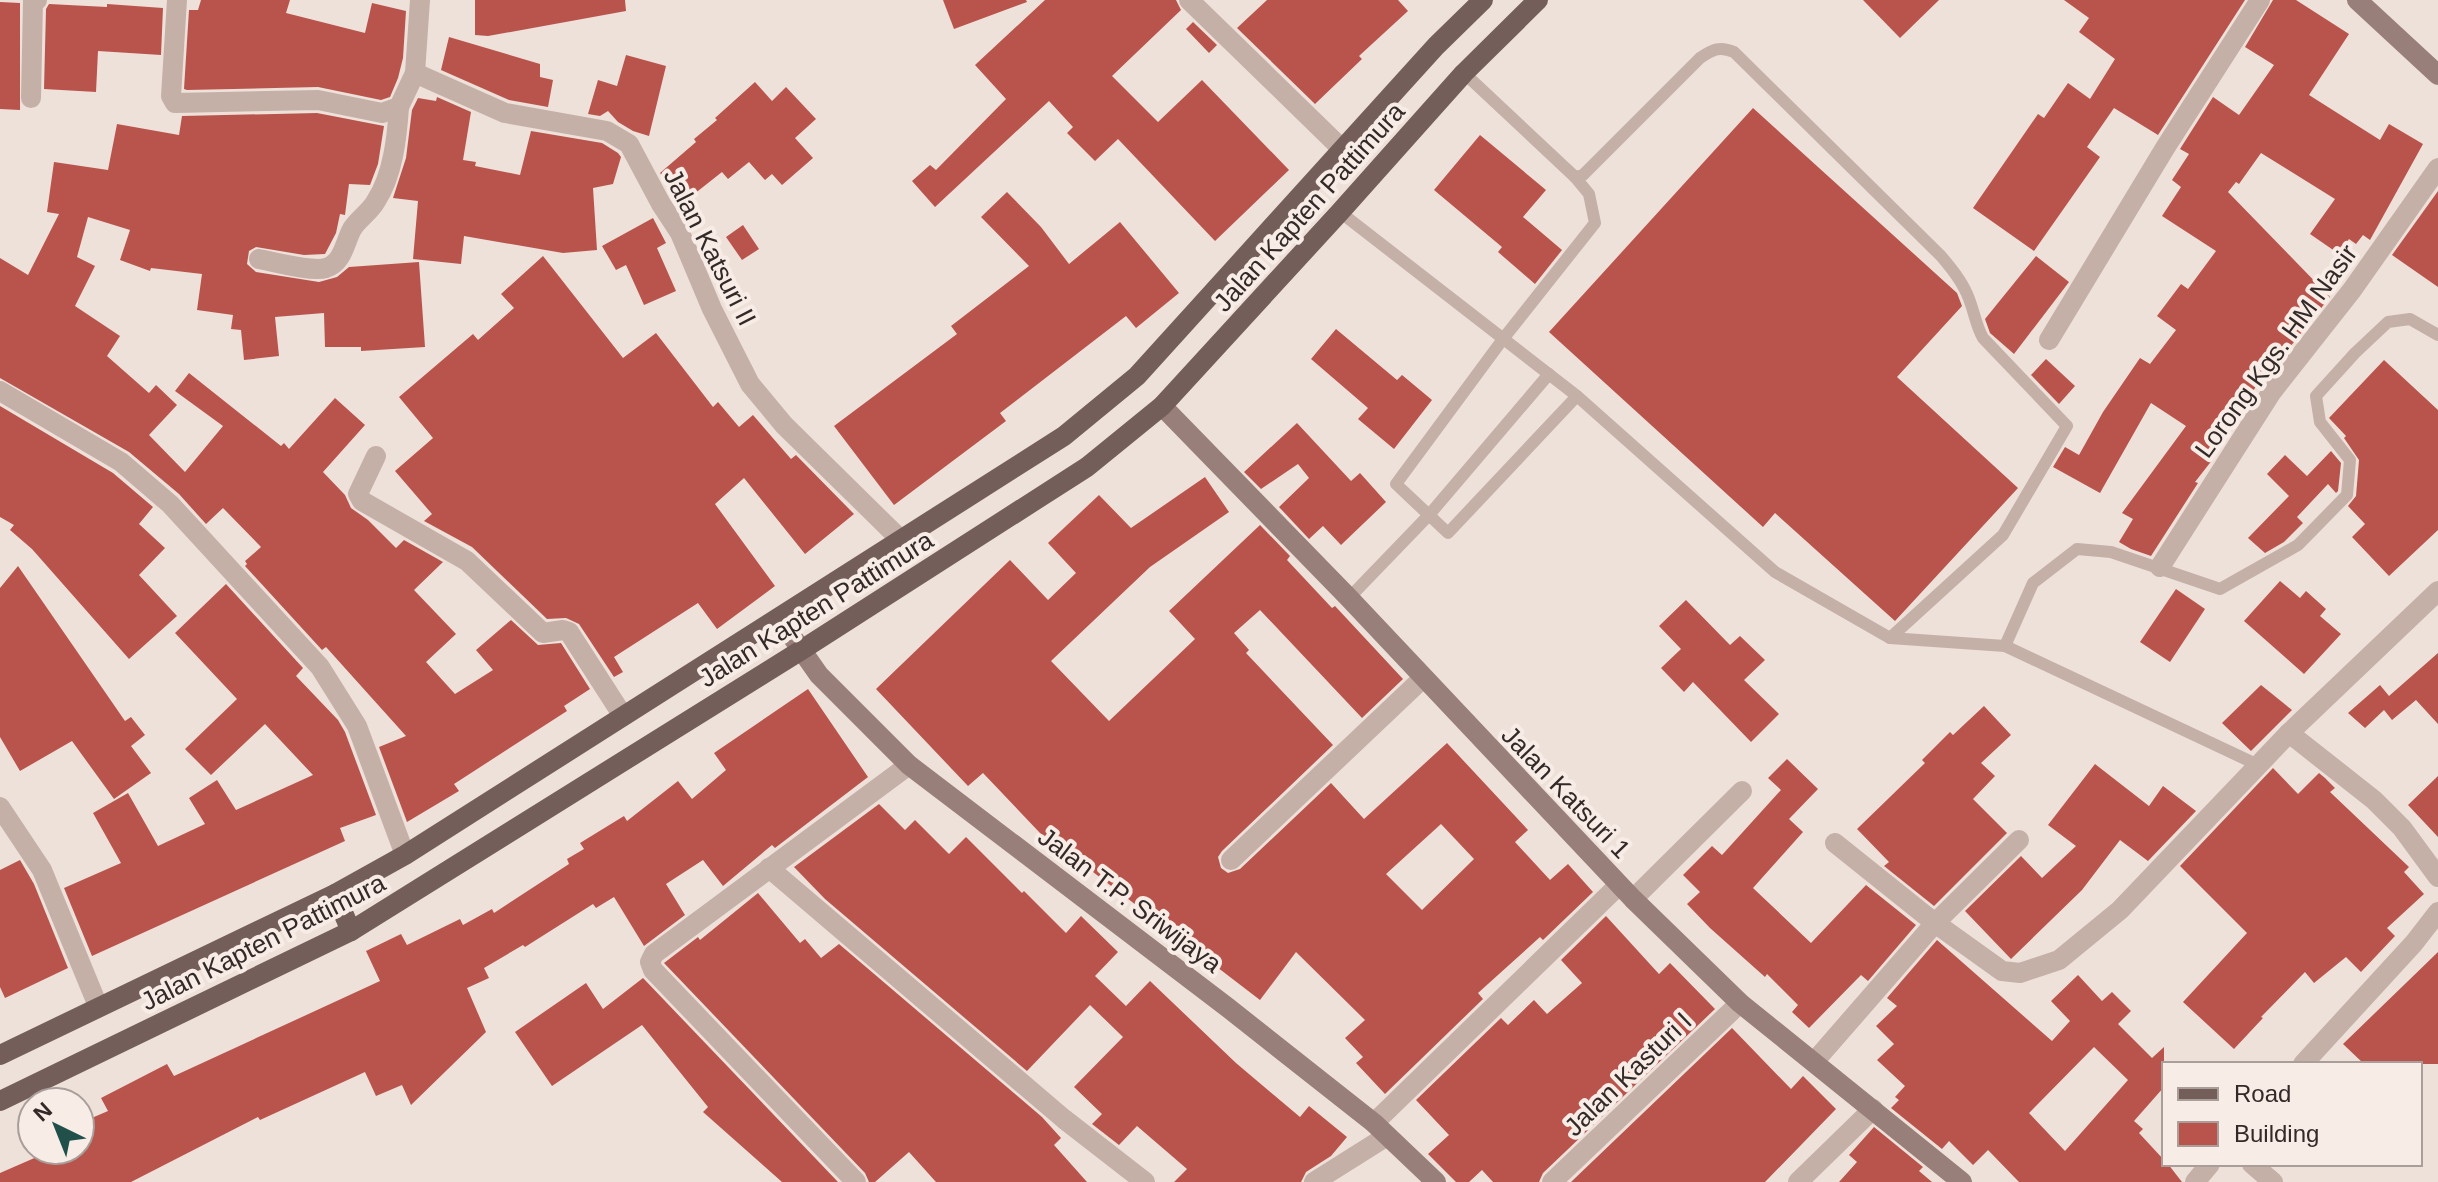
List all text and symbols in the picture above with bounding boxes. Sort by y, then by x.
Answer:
street label: Jalan Kapten Pattimura [1207,96,1411,317]
street label: Jalan Katsuri II [658,164,762,330]
street label: Lorong Kgs. HM Nasir [2189,238,2364,463]
street label: Jalan Kapten Pattimura [693,524,939,693]
street label: Jalan Katsuri 1 [1495,720,1637,864]
street label: Jalan T.P. Sriwijaya [1032,821,1228,979]
street label: Jalan Kapten Pattimura [136,867,391,1017]
street label: Jalan Kasturi I [1558,1006,1698,1142]
legend [2162,1062,2422,1166]
text: Road [2234,1080,2291,1107]
north arrow [16,1086,96,1166]
text: N [28,1097,57,1126]
text: Building [2234,1120,2319,1147]

